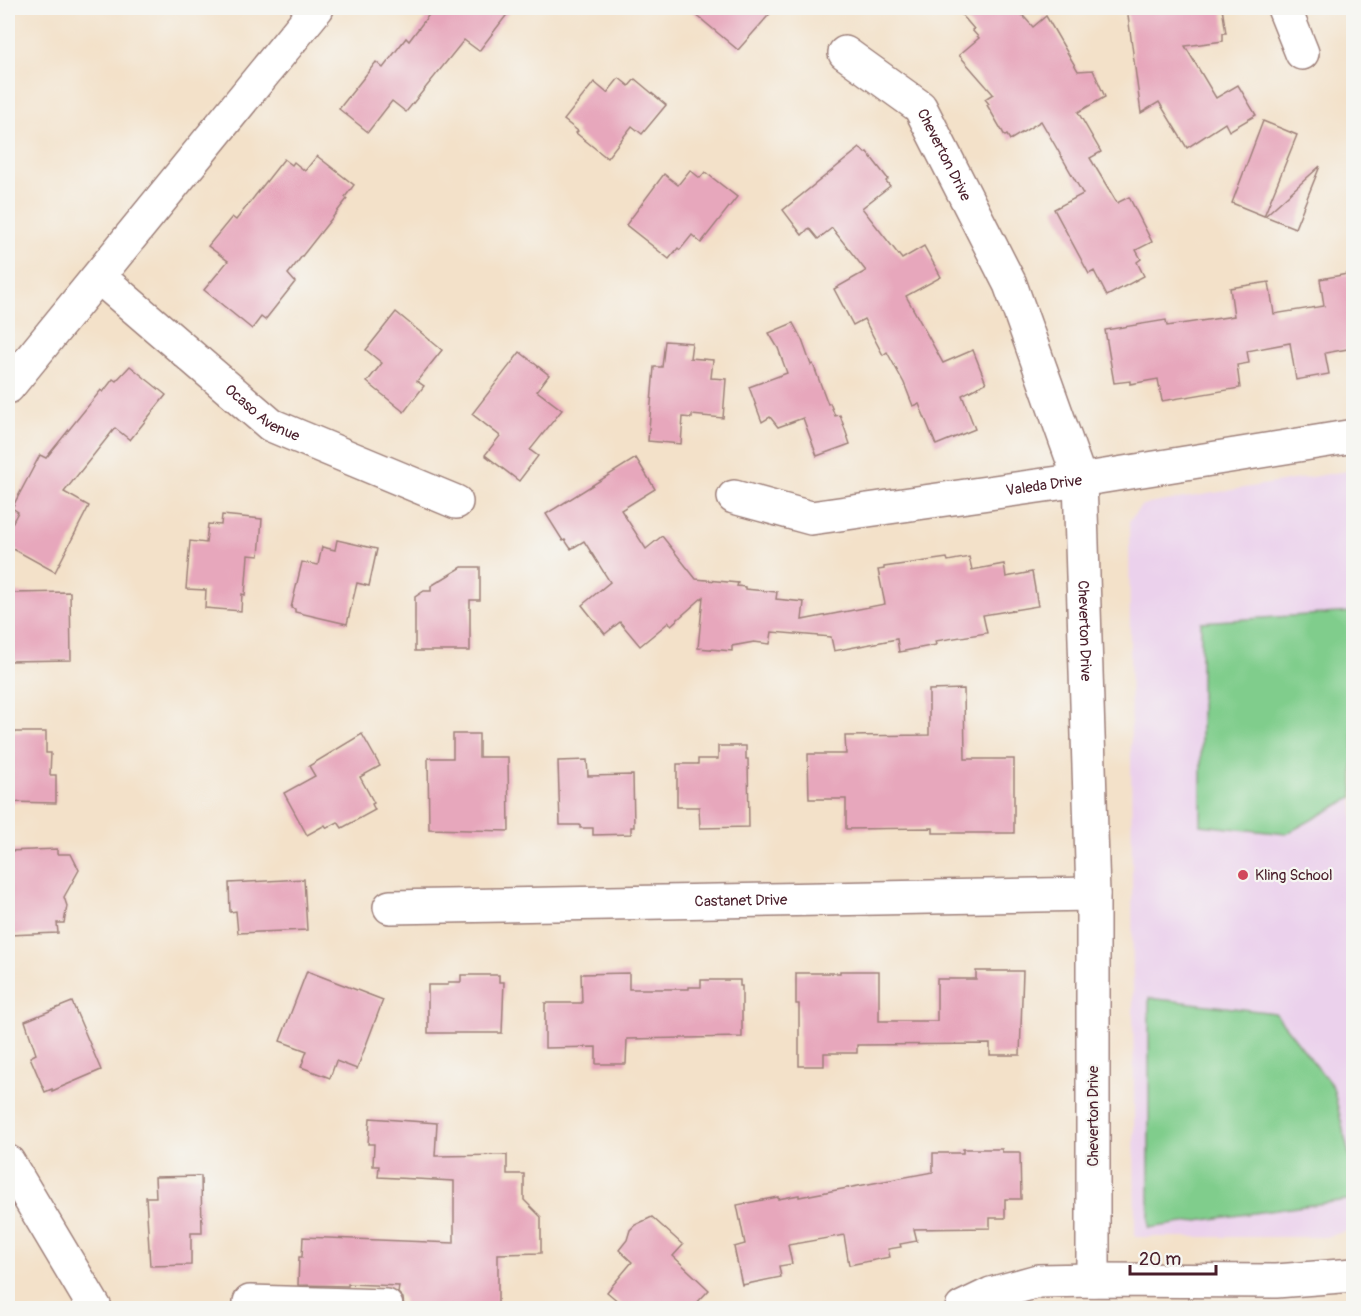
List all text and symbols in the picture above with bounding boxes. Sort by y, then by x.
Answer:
street label: Cheverton Drive [912,106,975,205]
street label: Ocaso Avenue [220,380,303,446]
street label: Valeda Drive [1005,471,1084,500]
street label: Cheverton Drive [1073,580,1095,682]
place label: Kling School [1255,866,1333,885]
marker: Kling School [1236,868,1250,882]
street label: Castanet Drive [694,891,788,911]
street label: Cheverton Drive [1084,1065,1103,1166]
scale bar [1130,1238,1216,1276]
text: 20 m [1139,1248,1181,1271]

